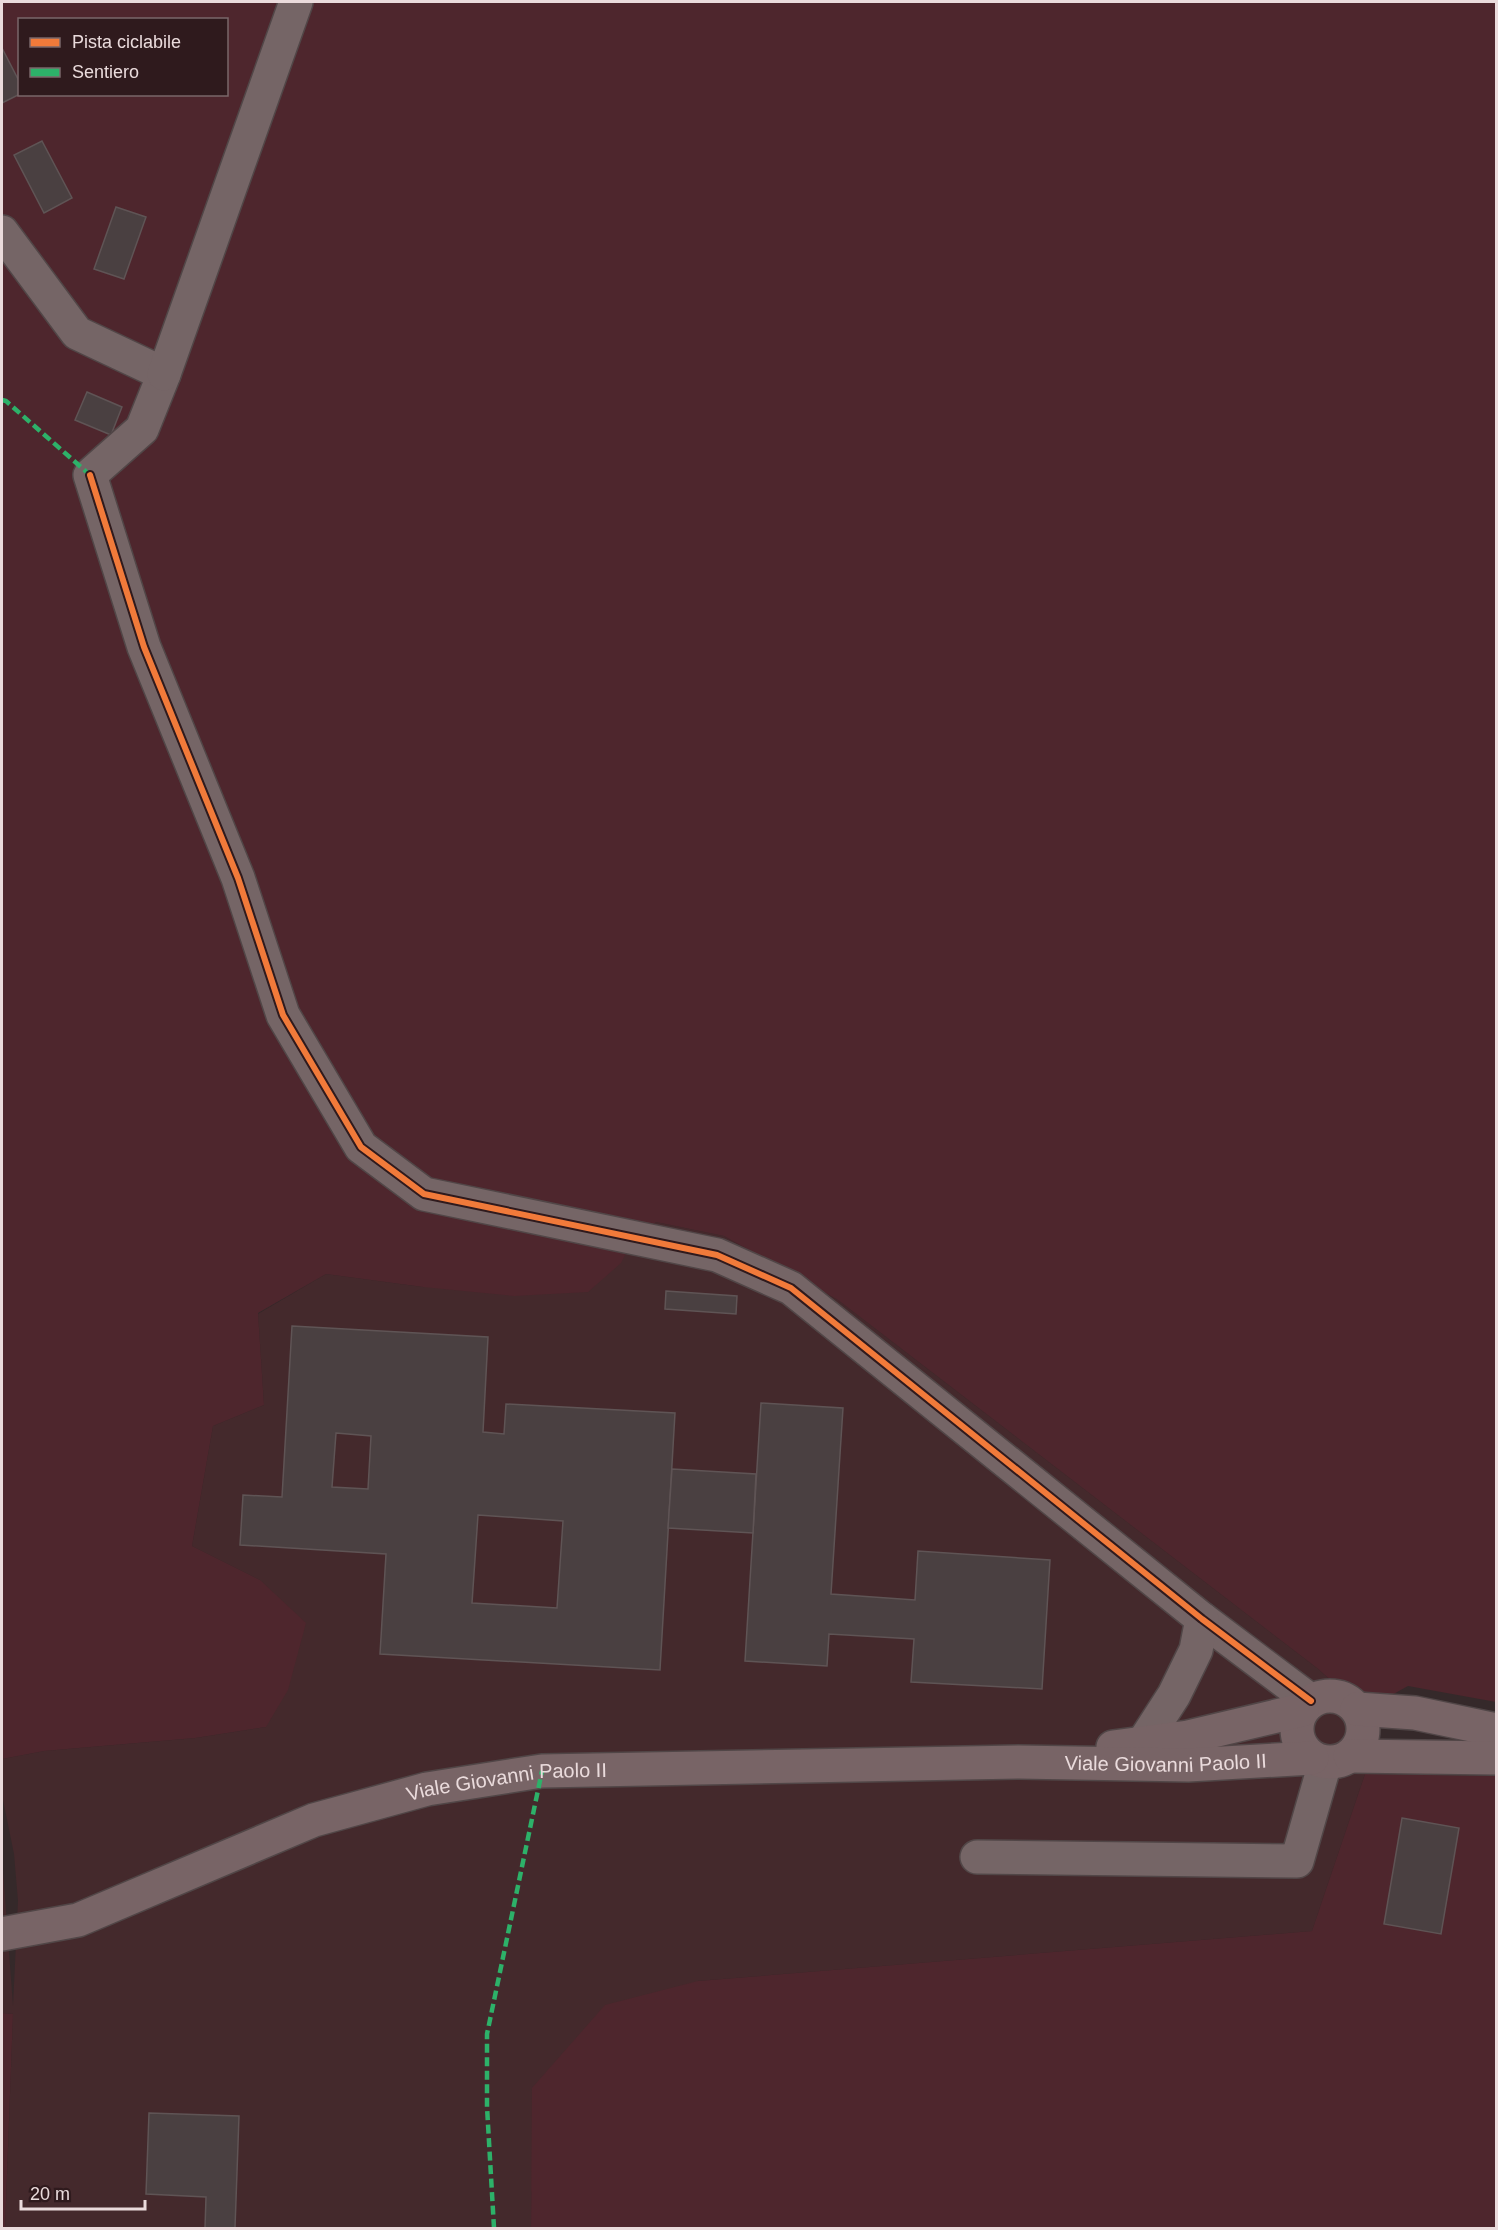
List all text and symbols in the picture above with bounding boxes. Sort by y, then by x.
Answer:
legend [18,18,228,96]
text: Pista ciclabile [72,32,181,52]
text: Sentiero [72,62,139,82]
street label: Viale Giovanni Paolo II [1064,1750,1267,1776]
street label: Viale Giovanni Paolo II [404,1759,607,1805]
scale bar [21,2173,146,2211]
text: 20 m [30,2184,70,2204]

